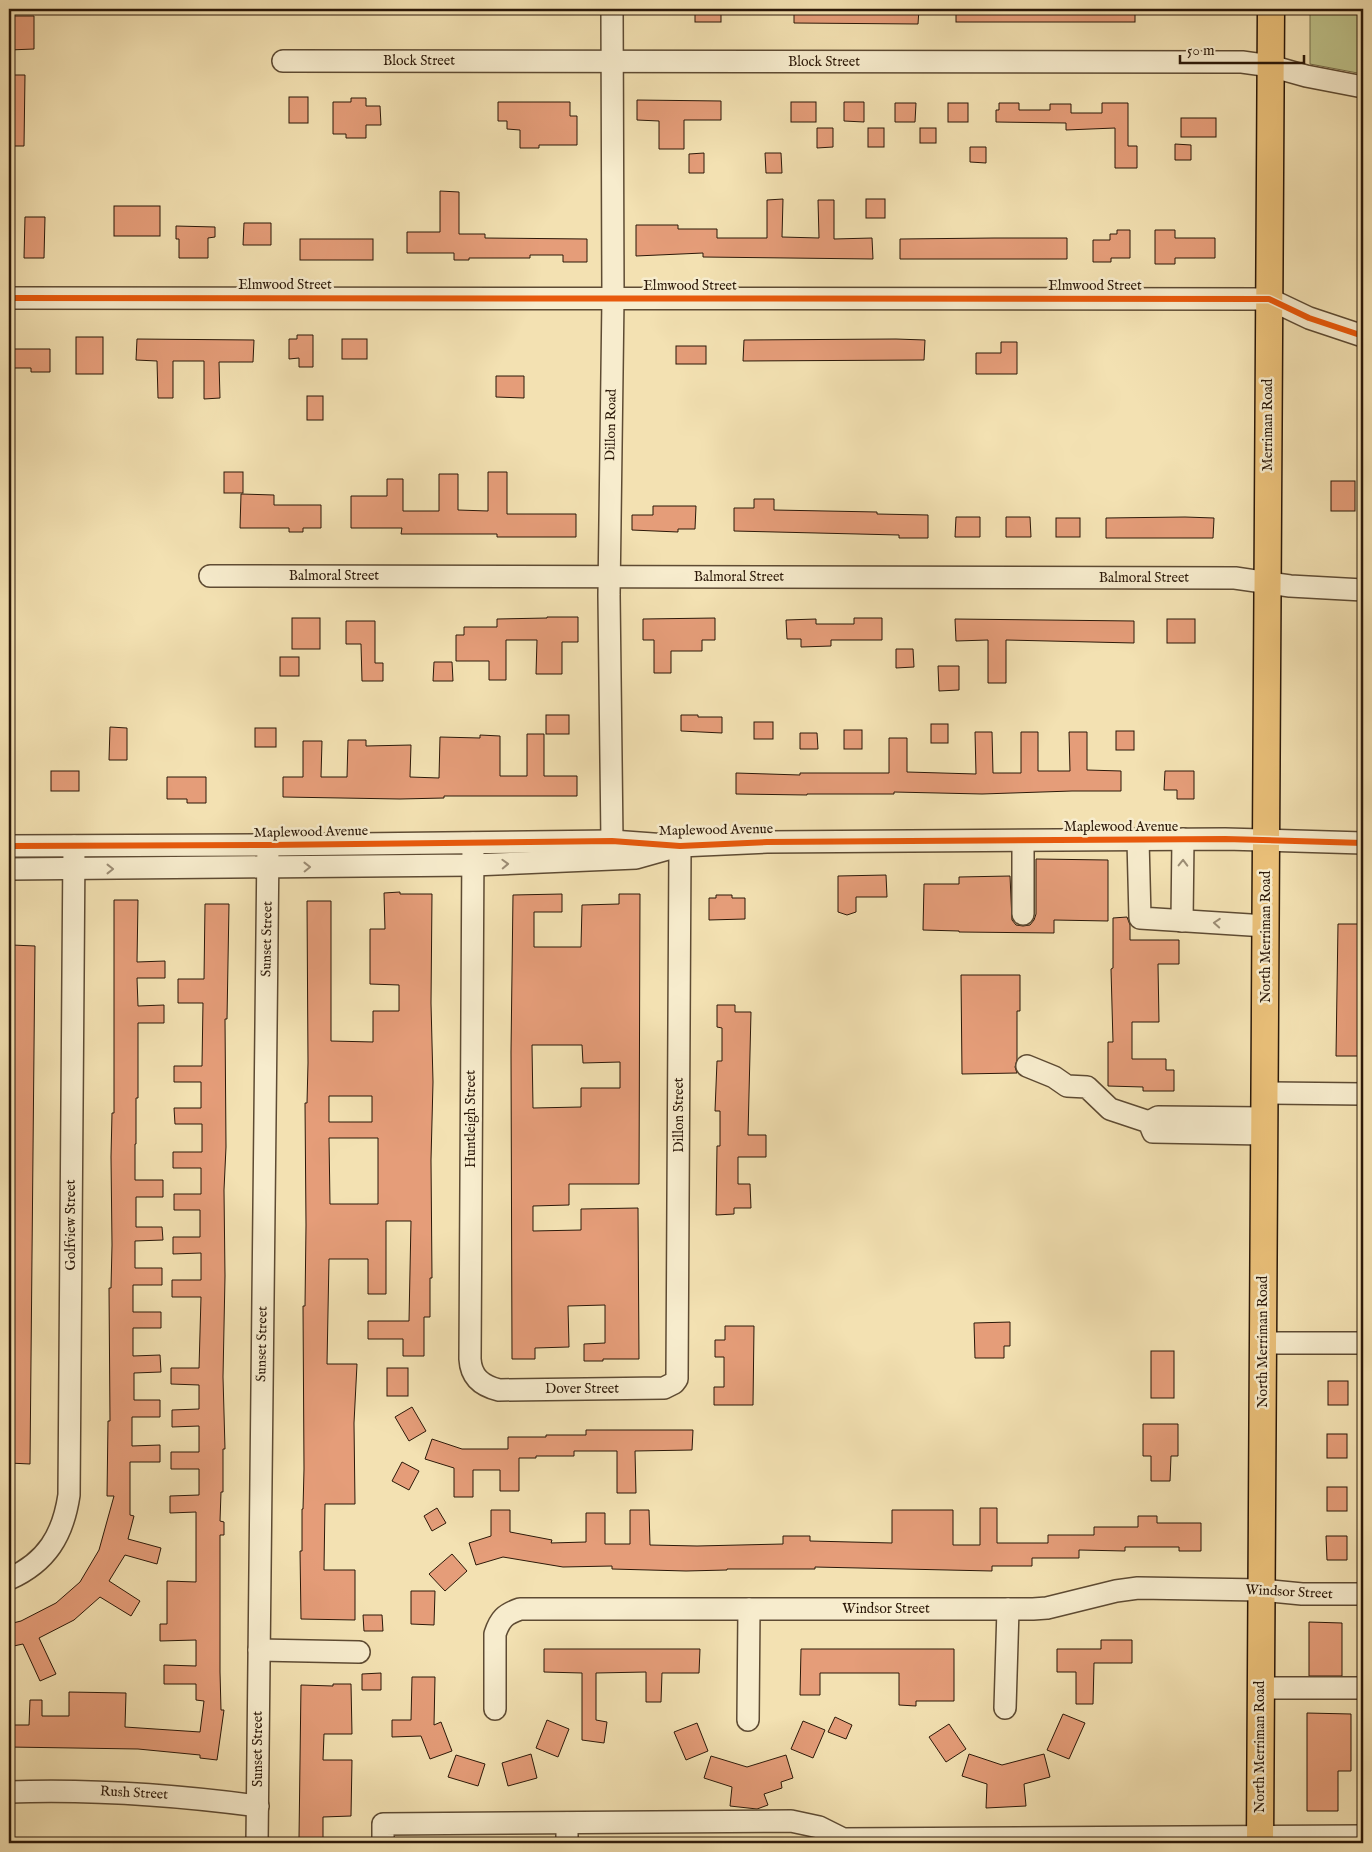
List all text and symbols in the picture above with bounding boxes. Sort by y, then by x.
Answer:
scale bar [1180,32,1303,64]
text: 50 m [1187,41,1215,60]
street label: Block Street [383,52,455,70]
street label: Block Street [788,53,860,71]
street label: Elmwood Street [238,276,332,294]
street label: Elmwood Street [643,277,737,295]
street label: Elmwood Street [1048,277,1142,295]
street label: Merriman Road [1259,378,1277,471]
street label: Dillon Road [601,388,621,461]
street label: Balmoral Street [289,567,379,585]
street label: Balmoral Street [694,568,784,586]
street label: Balmoral Street [1099,569,1189,587]
street label: Maplewood Avenue [1064,818,1179,836]
street label: Maplewood Avenue [659,820,774,840]
street label: Maplewood Avenue [254,822,369,842]
one-way arrow [501,858,509,869]
one-way arrow [1178,858,1188,866]
one-way arrow [304,862,312,872]
one-way arrow [106,863,114,874]
street label: North Merriman Road [1257,870,1275,1003]
street label: Sunset Street [257,901,277,977]
one-way arrow [1213,918,1221,929]
street label: Huntleigh Street [462,1070,480,1168]
street label: Dillon Street [670,1077,688,1153]
street label: Golfview Street [62,1179,80,1270]
street label: North Merriman Road [1254,1275,1272,1408]
street label: Sunset Street [252,1306,272,1382]
street label: Dover Street [545,1380,619,1398]
street label: Windsor Street [1245,1581,1333,1603]
street label: Windsor Street [842,1600,930,1618]
street label: North Merriman Road [1251,1680,1269,1813]
street label: Sunset Street [249,1711,267,1787]
street label: Rush Street [100,1782,169,1804]

